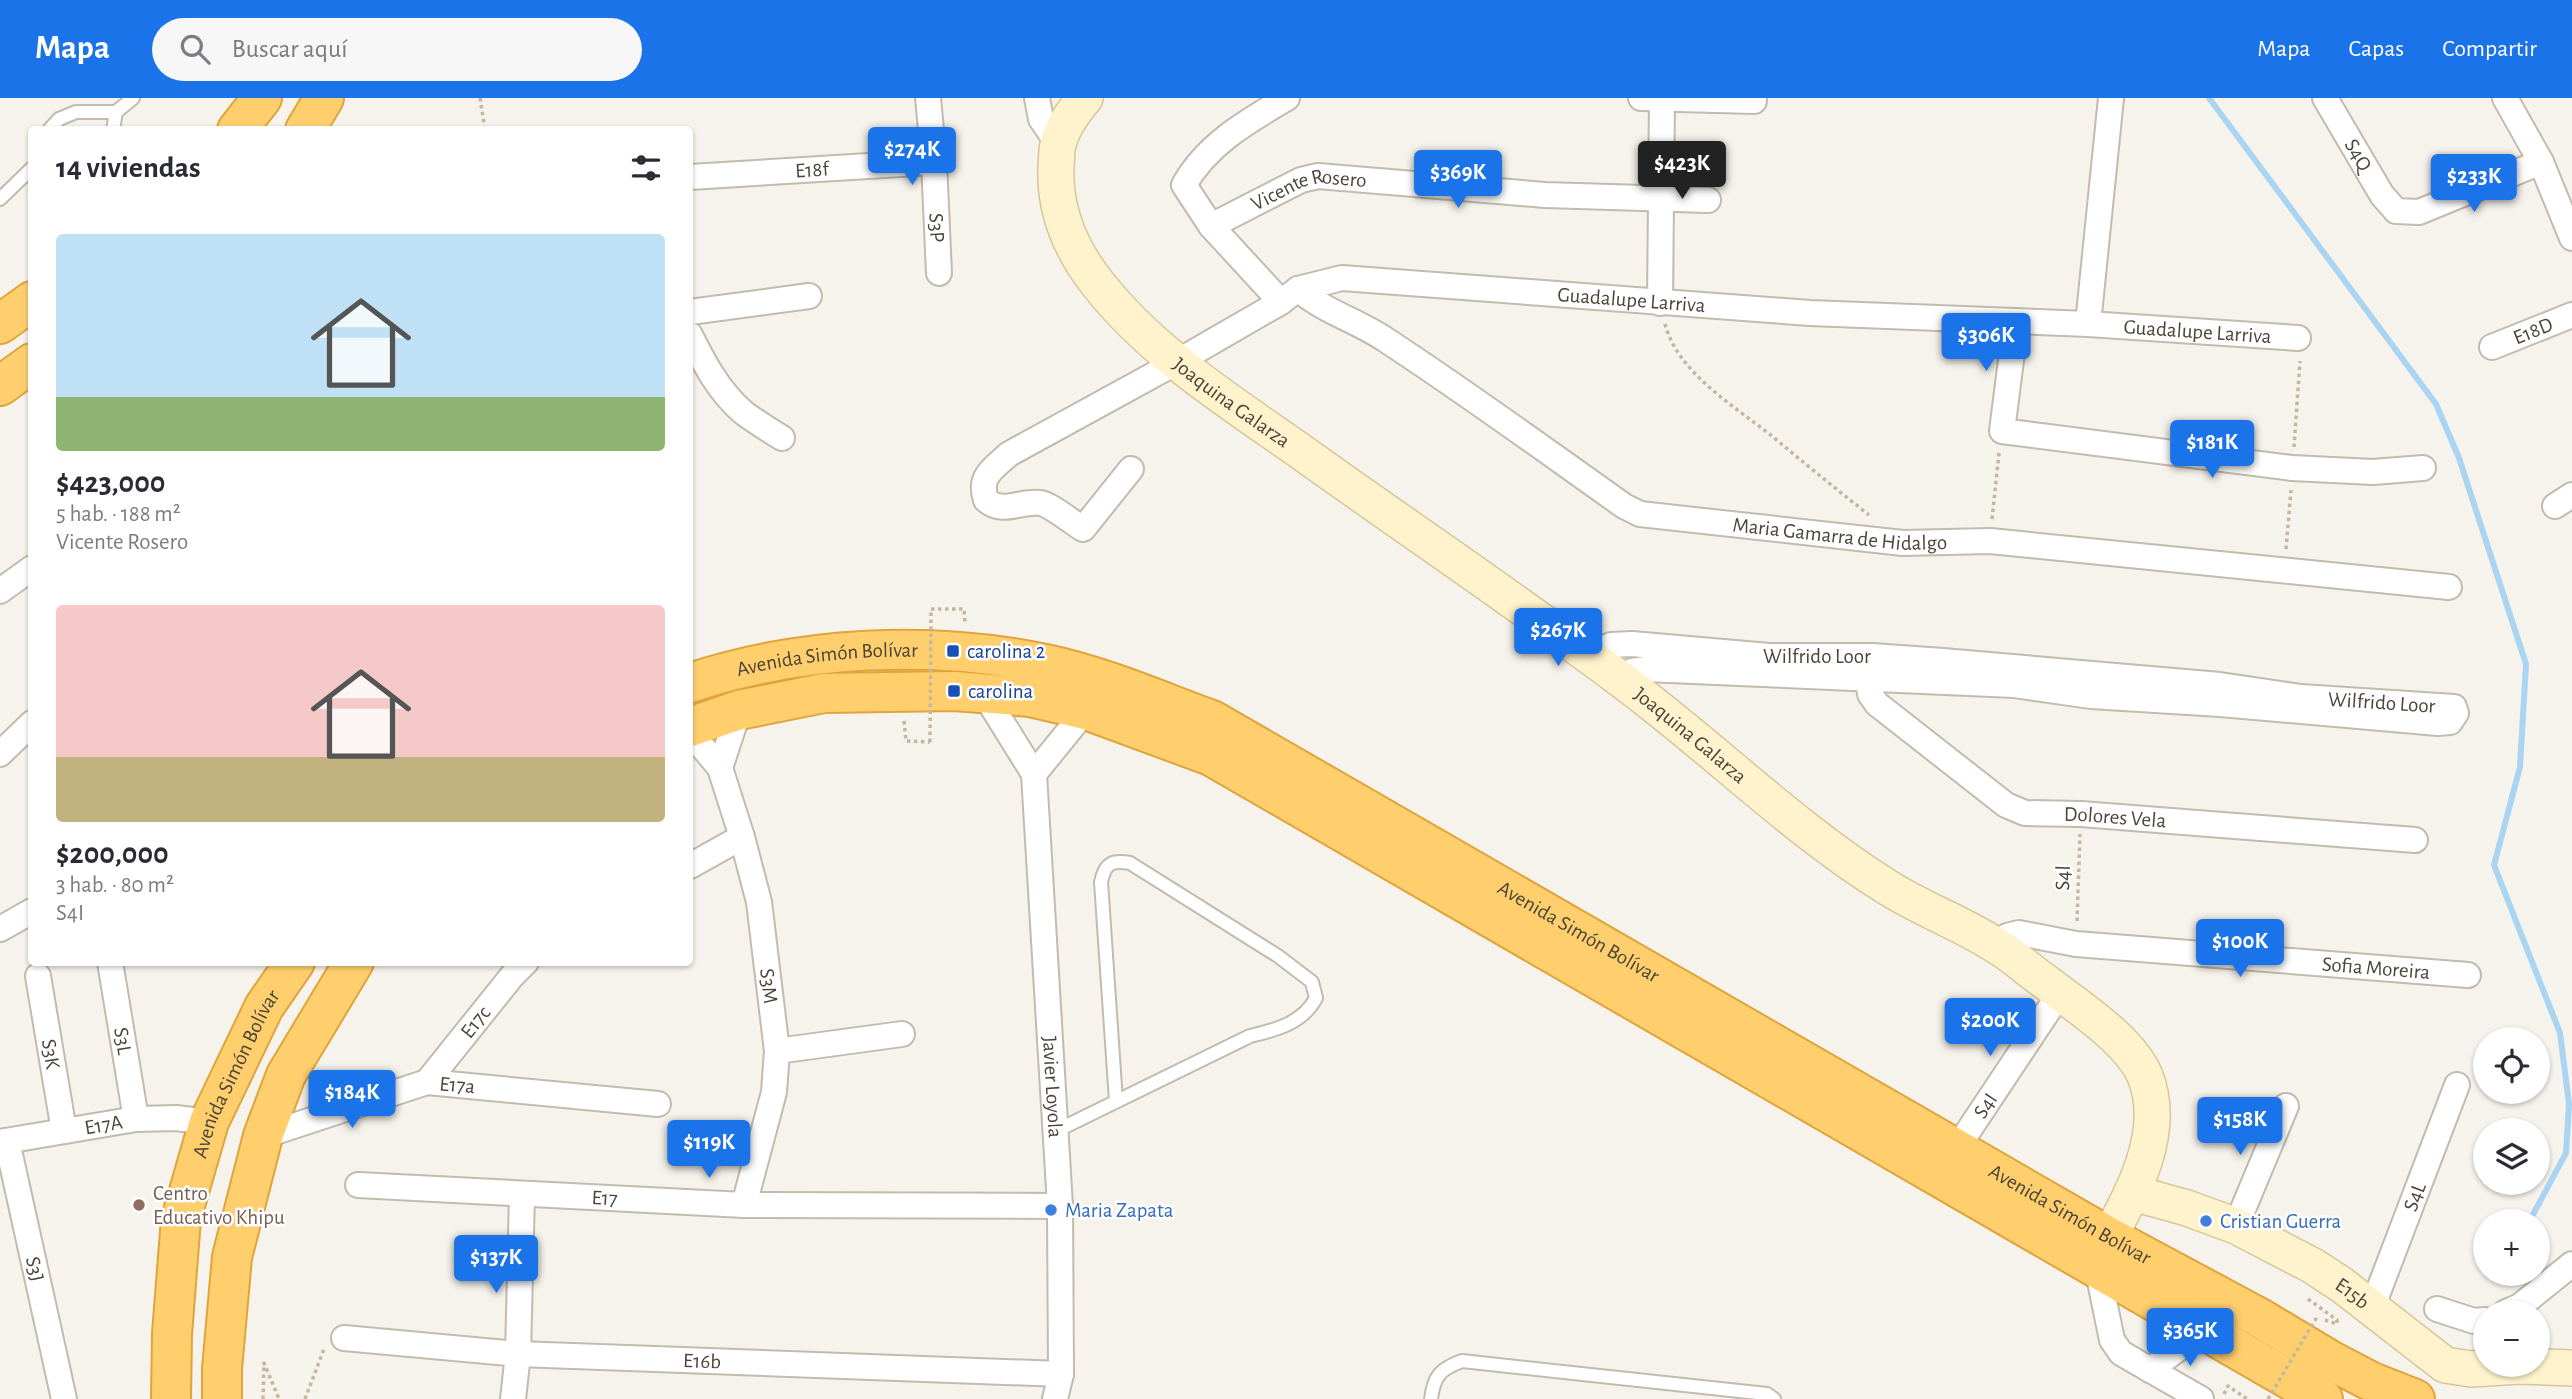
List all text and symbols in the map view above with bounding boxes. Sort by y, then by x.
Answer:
search box [152,18,642,81]
icon: search [176,30,214,68]
text: Mapa [35,32,110,65]
text: Buscar aquí [232,36,348,62]
text: Mapa [2257,37,2310,61]
text: Capas [2348,37,2404,61]
text: Compartir [2442,37,2537,61]
pin: $274K [863,127,961,187]
street label: S4Q [2341,135,2377,177]
text: $274K [884,138,940,161]
pin: $423K [1633,141,1731,201]
icon: filters [627,149,665,187]
pin: $369K [1409,150,1507,210]
text: $423K [1654,152,1710,175]
text: 14 viviendas [56,153,201,183]
pin: $233K [2425,155,2523,214]
street label: E18f [794,158,831,181]
text: $369K [1430,161,1486,184]
street label: Vicente Rosero [1248,165,1368,214]
text: $233K [2447,165,2501,188]
street label: S3P [926,212,948,243]
icon: home [298,280,424,406]
street label: Guadalupe Larriva [1557,284,1706,316]
street label: E18D [2510,313,2556,348]
pin: $306K [1937,314,2035,373]
street label: Guadalupe Larriva [2123,316,2272,347]
text: $306K [1958,324,2014,347]
street label: Joaquina Galarza [1169,353,1294,451]
pin: $181K [2163,420,2261,480]
text: $181K [2186,431,2238,454]
text: $423,000 [56,468,165,498]
text: 5 hab. · 188 m² [56,503,181,526]
street label: Maria Gamarra de Hidalgo [1732,514,1947,554]
text: Vicente Rosero [56,531,188,554]
pin: $267K [1509,608,1607,668]
text: $267K [1530,619,1586,642]
street label: Avenida Simón Bolívar [734,639,918,680]
place label: carolina 2 [967,641,1045,662]
marker: carolina 2 [945,643,961,659]
street label: Wilfrido Loor [1763,646,1871,667]
icon: home [298,651,424,777]
place label: carolina [968,681,1034,702]
marker: carolina [946,683,962,699]
street label: Joaquina Galarza [1630,683,1751,787]
street label: Wilfrido Loor [2327,688,2436,716]
street label: Dolores Vela [2064,803,2167,831]
text: $200,000 [56,839,169,869]
street label: S4l [2052,865,2074,891]
text: 3 hab. · 80 m² [56,874,174,897]
street label: Avenida Simón Bolívar [1494,877,1663,986]
text: S4I [56,902,84,925]
pin: $100K [2191,920,2289,979]
text: $100K [2212,930,2268,953]
street label: Sofia Moreira [2321,953,2431,982]
street label: S3M [757,967,782,1005]
street label: Avenida Simón Bolívar [189,986,283,1160]
pin: $200K [1941,998,2039,1058]
street label: E17c [456,1002,494,1042]
text: $200K [1961,1009,2019,1032]
street label: S3L [110,1026,136,1056]
map controls [2473,1027,2550,1377]
button: locate [2473,1027,2550,1104]
street label: Javier Loyola [1039,1035,1066,1139]
street label: S3K [38,1037,64,1071]
pin: $184K [303,1070,401,1130]
street label: E17a [438,1073,476,1097]
text: $184K [325,1081,379,1104]
street label: S4I [1969,1089,2001,1122]
pin: $158K [2191,1098,2289,1157]
text: $158K [2213,1108,2267,1131]
street label: E17A [83,1111,124,1138]
button: layers [2473,1118,2550,1195]
pin: $119K [660,1121,758,1180]
text: $119K [683,1131,735,1154]
street label: Avenida Simón Bolívar [1986,1160,2155,1268]
street label: S4L [2399,1179,2429,1214]
place label: Centro Educativo Khipu [153,1183,285,1228]
street label: E17 [591,1187,618,1209]
marker: Centro Educativo Khipu [131,1197,147,1213]
place label: Maria Zapata [1065,1200,1174,1221]
marker: Maria Zapata [1043,1202,1059,1218]
button: + [2473,1209,2550,1286]
place label: Cristian Guerra [2220,1211,2342,1232]
marker: Cristian Guerra [2198,1213,2214,1229]
pin: $137K [447,1236,545,1295]
text: $137K [470,1246,522,1269]
street label: S3J [22,1254,48,1283]
street label: E15b [2332,1273,2374,1313]
button: − [2473,1300,2550,1377]
pin: $365K [2141,1308,2239,1368]
text: $365K [2163,1319,2217,1342]
street label: E16b [683,1350,722,1372]

